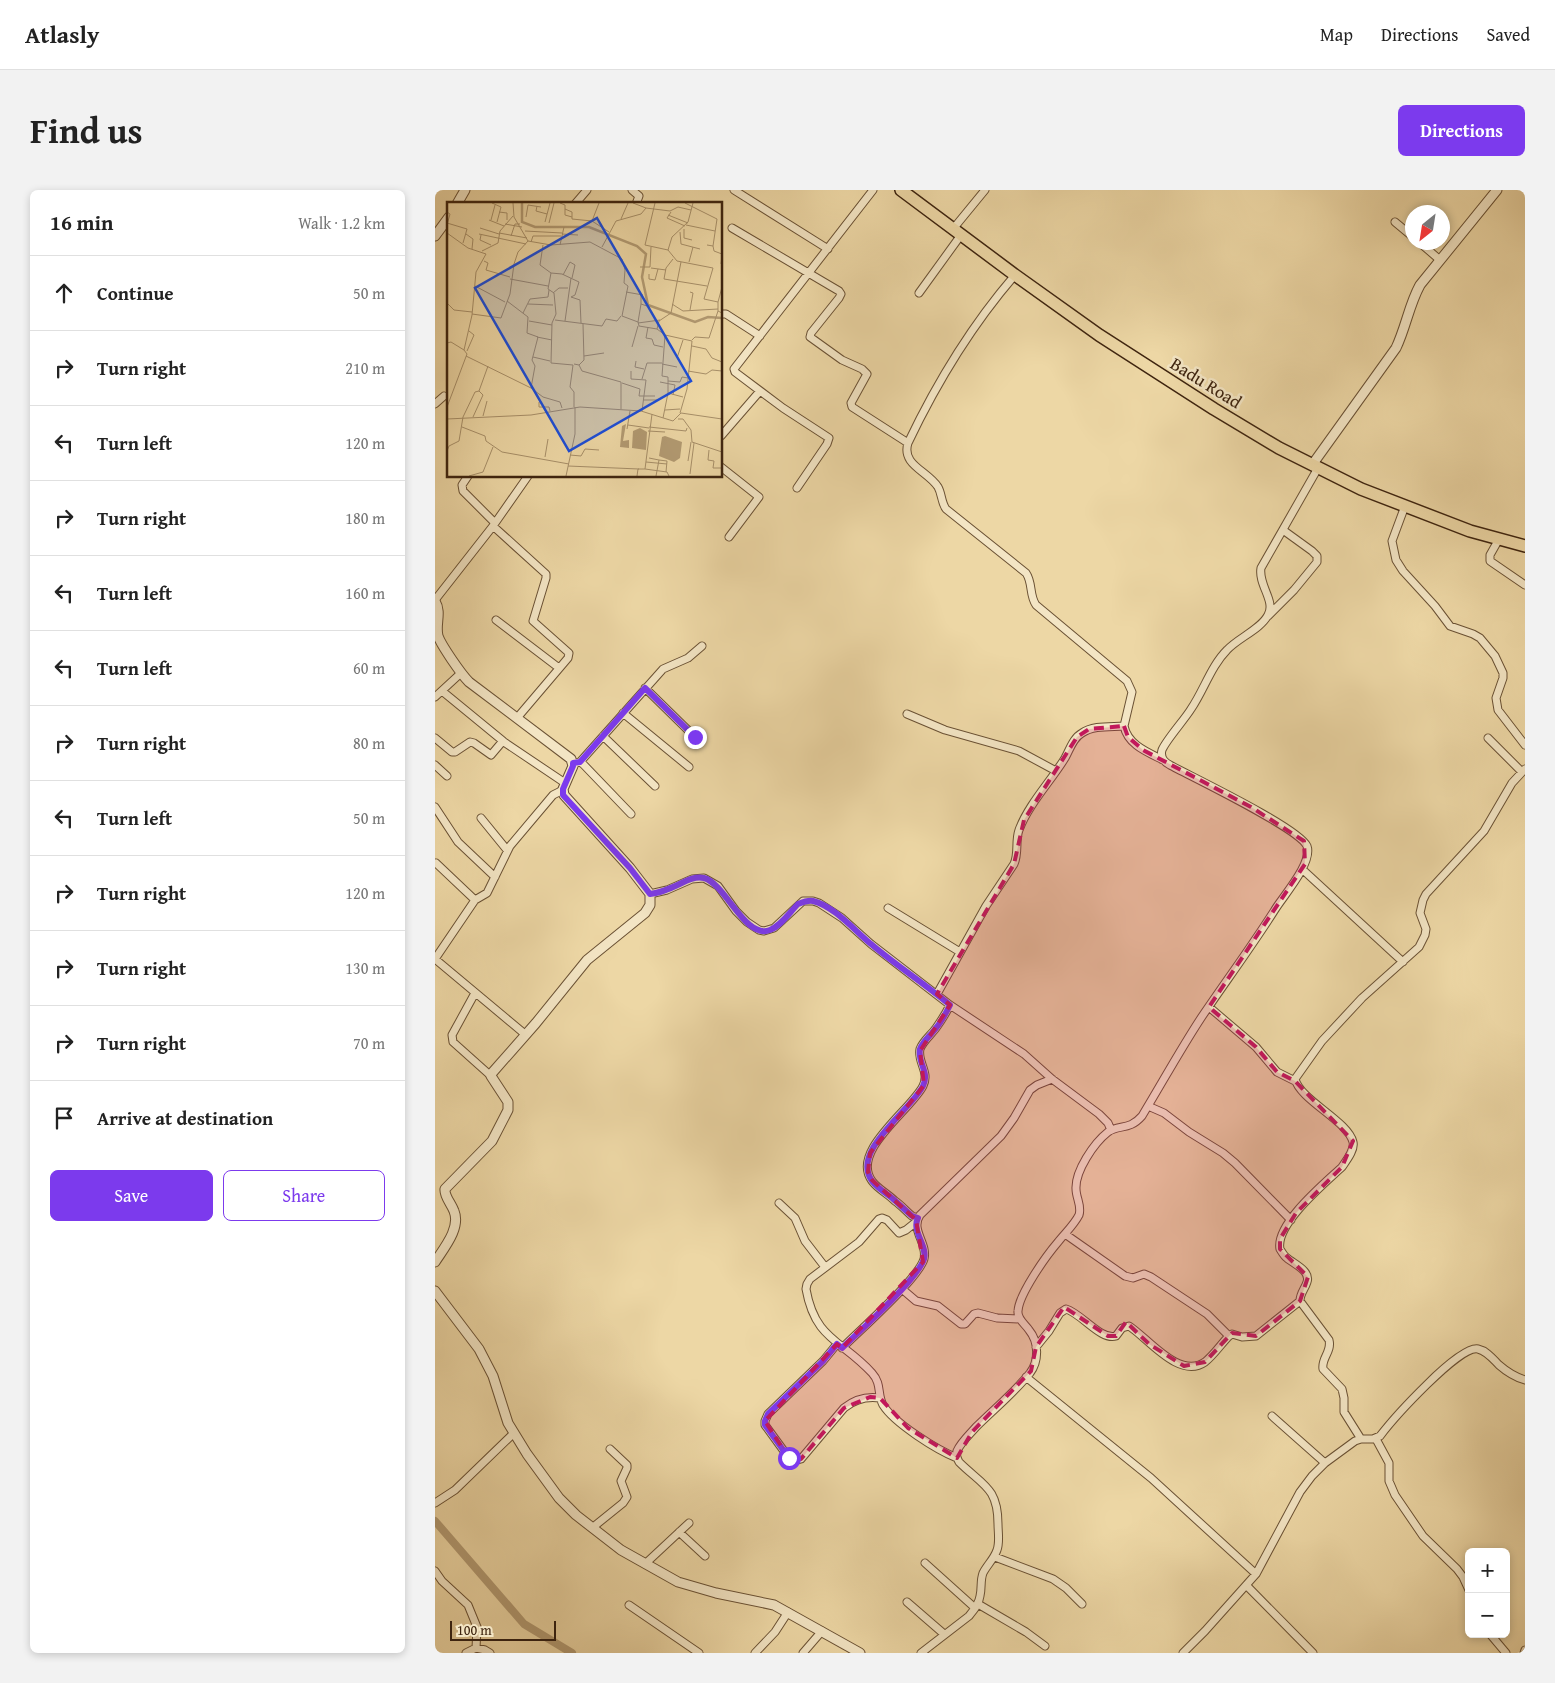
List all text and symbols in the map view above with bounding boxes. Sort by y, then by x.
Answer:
text: Atlasly [25,17,99,52]
text: Map [1320,21,1353,48]
text: Directions [1381,21,1458,48]
text: Saved [1486,21,1530,48]
text: Find us [30,105,143,156]
button: Directions [1398,105,1525,156]
inset map [447,202,723,478]
north arrow [1405,205,1450,250]
text: 16 min [50,207,113,238]
text: Walk · 1.2 km [298,211,385,235]
icon: ahead [50,279,78,307]
text: Continue [97,279,174,307]
text: 50 m [353,281,385,305]
street label: Badu Road [1165,350,1248,415]
icon: right [50,354,78,382]
text: Turn right [97,354,186,382]
text: 210 m [345,356,385,380]
icon: left [50,429,78,457]
text: Turn left [97,429,172,457]
text: 120 m [345,431,385,455]
icon: right [50,504,78,532]
text: Turn right [97,504,186,532]
text: 180 m [345,506,385,530]
icon: left [50,579,78,607]
text: Turn left [97,579,172,607]
text: 160 m [345,581,385,605]
icon: left [50,654,78,682]
text: Turn left [97,654,172,682]
text: 60 m [353,656,385,680]
route end [684,726,707,749]
icon: right [50,729,78,757]
text: Turn right [97,729,186,757]
text: 80 m [353,731,385,755]
icon: left [50,804,78,832]
text: Turn left [97,804,172,832]
text: 50 m [353,806,385,830]
icon: right [50,879,78,907]
text: Turn right [97,879,186,907]
text: 120 m [345,881,385,905]
icon: right [50,954,78,982]
text: Turn right [97,954,186,982]
text: 130 m [345,956,385,980]
icon: right [50,1029,78,1057]
text: Turn right [97,1029,186,1057]
text: 70 m [353,1031,385,1055]
icon: arrive [50,1104,78,1132]
text: Arrive at destination [97,1104,273,1132]
button: Save [50,1170,213,1221]
button: Share [223,1170,385,1221]
route start [778,1447,801,1470]
map controls [1465,1548,1510,1638]
button: + [1465,1548,1510,1593]
button: − [1465,1593,1510,1638]
scale bar [450,1618,556,1641]
text: 100 m [457,1620,492,1640]

